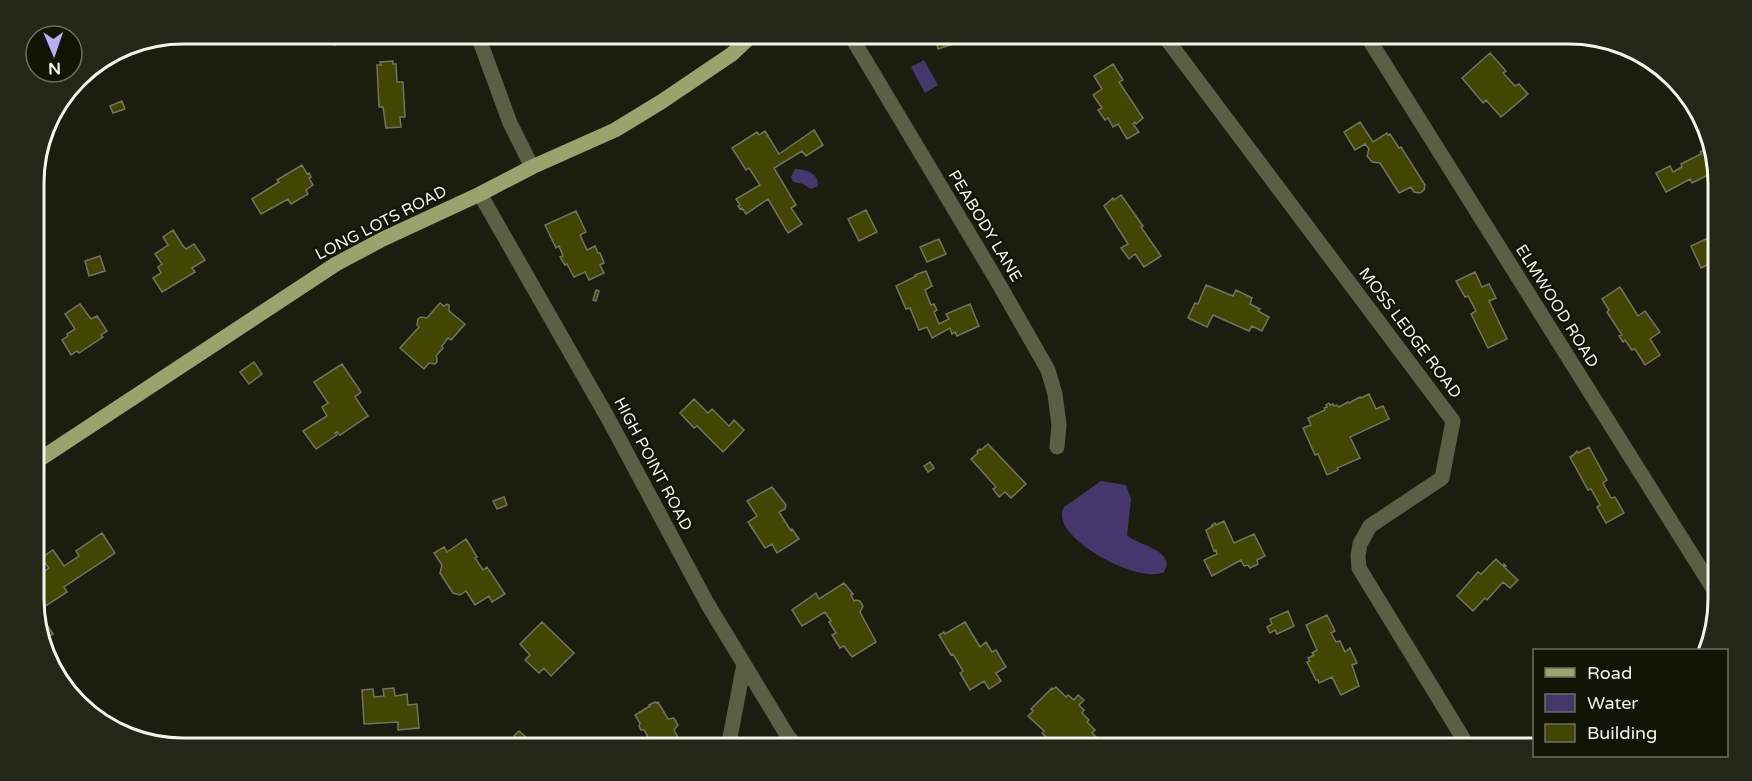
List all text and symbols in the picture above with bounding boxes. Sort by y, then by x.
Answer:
north arrow [24,24,84,84]
text: N [48,58,61,78]
street label: PEABODY LANE [944,167,1026,285]
street label: LONG LOTS ROAD [312,181,450,265]
street label: ELMWOOD ROAD [1511,241,1603,371]
street label: MOSS LEDGE ROAD [1354,264,1466,402]
street label: HIGH POINT ROAD [609,394,697,534]
legend [1533,649,1728,757]
text: Road [1587,662,1632,684]
text: Water [1587,692,1638,714]
text: Building [1587,722,1657,744]

